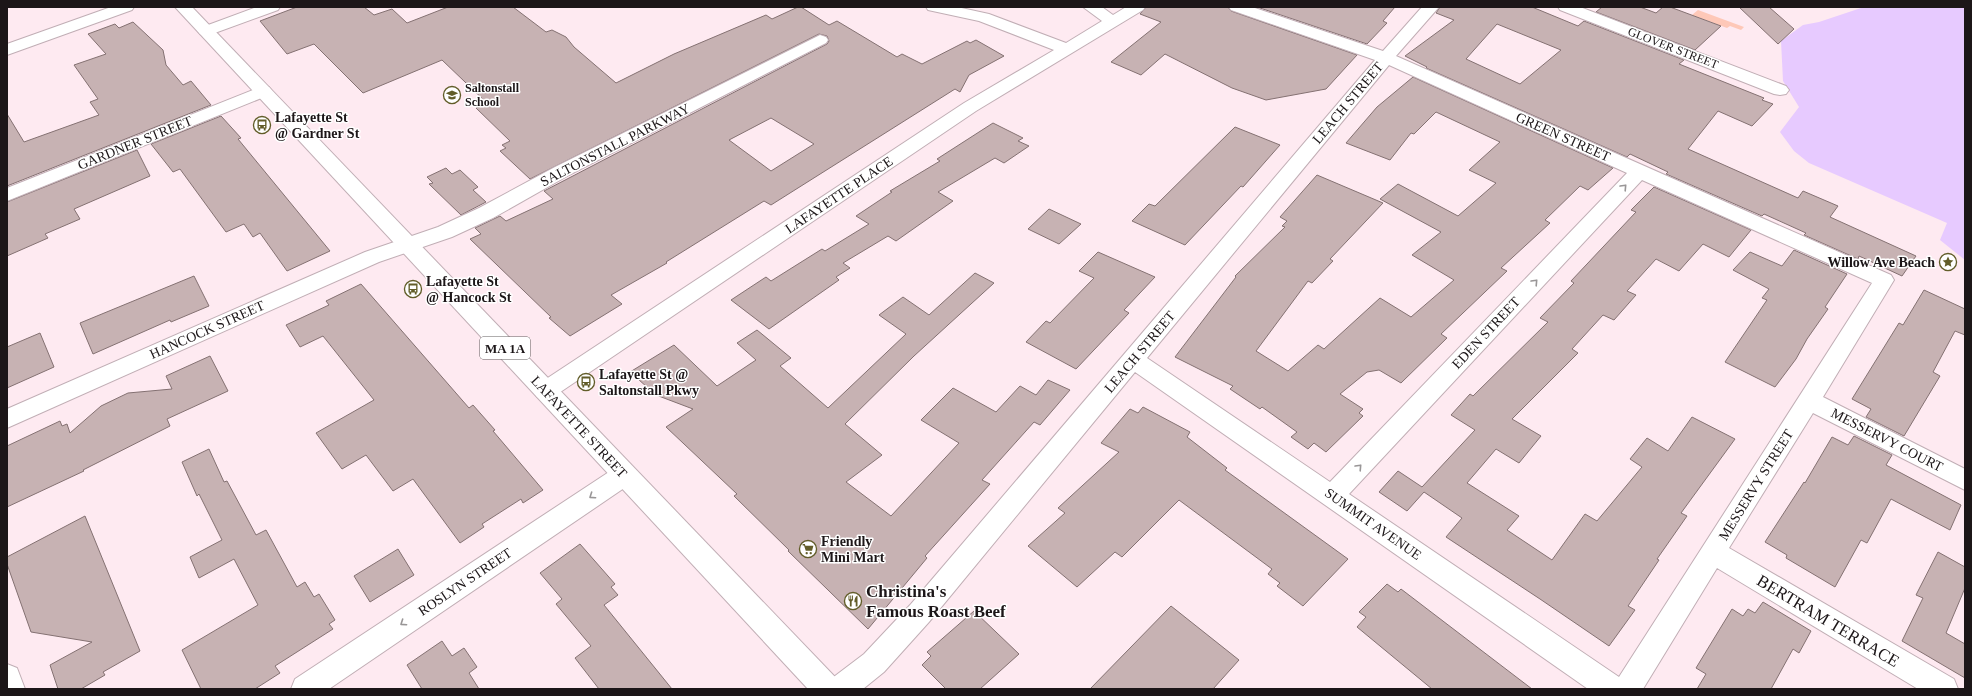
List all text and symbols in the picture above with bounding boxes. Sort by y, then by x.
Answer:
street label: GLOVER STREET [1626,24,1721,72]
street label: LEACH STREET [1310,59,1387,147]
place label: Saltonstall School [465,81,520,109]
school or university icon: Saltonstall School [442,85,462,105]
street label: SALTONSTALL PARKWAY [538,101,692,189]
place label: Lafayette St @ Gardner St [275,110,360,141]
street label: GREEN STREET [1514,110,1613,165]
street label: GARDNER STREET [75,113,195,173]
bus stop icon: Lafayette St @ Gardner St [252,115,272,135]
street label: LAFAYETTE PLACE [782,153,896,237]
one-way arrow [1620,184,1627,192]
place icon: Willow Ave Beach [1938,252,1958,272]
place label: Willow Ave Beach [1827,255,1935,270]
place label: Lafayette St @ Hancock St [426,274,512,305]
bus stop icon: Lafayette St @ Hancock St [403,279,423,299]
one-way arrow [1530,279,1538,287]
street label: EDEN STREET [1449,294,1523,372]
street label: HANCOCK STREET [147,298,267,362]
street label: LEACH STREET [1102,308,1179,396]
road number: MA 1A [480,337,530,359]
place label: Lafayette St @ Saltonstall Pkwy [599,367,699,398]
bus stop icon: Lafayette St @ Saltonstall Pkwy [576,372,596,392]
street label: LAFAYETTE STREET [528,373,630,481]
street label: MESSERVY COURT [1829,405,1946,475]
street label: MESSERVY STREET [1716,426,1796,543]
one-way arrow [1354,464,1362,472]
street label: SUMMIT AVENUE [1322,485,1424,563]
one-way arrow [589,491,596,499]
place label: Friendly Mini Mart [821,534,885,565]
supermarket icon: Friendly Mini Mart [798,539,818,559]
street label: ROSLYN STREET [415,545,515,619]
street label: BERTRAM TERRACE [1753,571,1903,671]
place label: Christina's Famous Roast Beef [866,582,1006,621]
restaurant icon: Christina's Famous Roast Beef [843,591,863,611]
one-way arrow [400,619,407,626]

